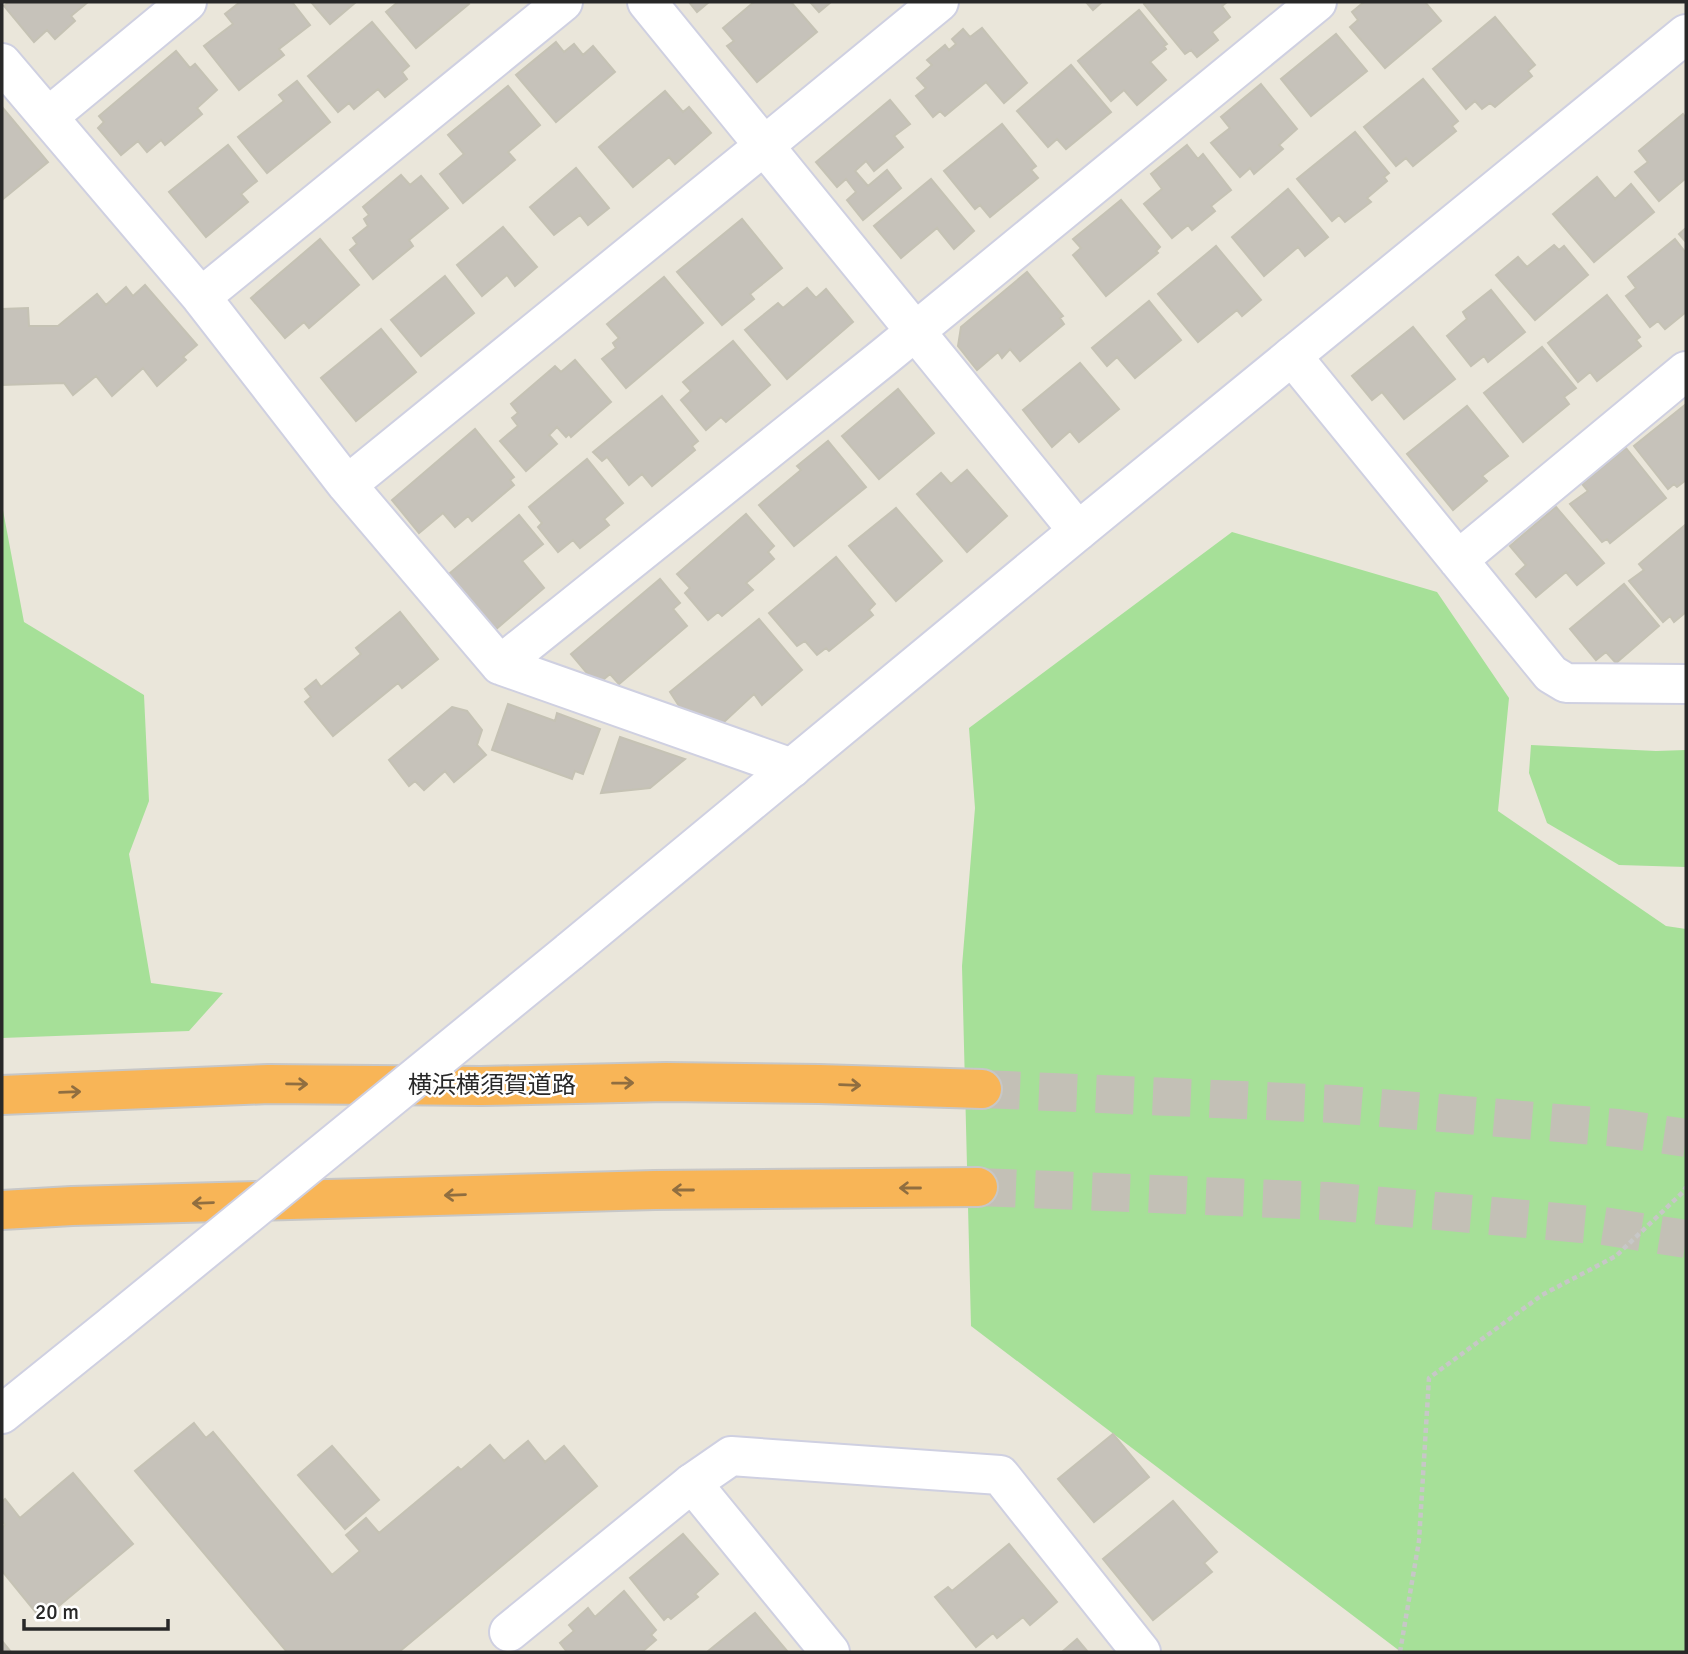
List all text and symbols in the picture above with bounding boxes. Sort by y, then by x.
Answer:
street label: 横浜横須賀道路 [408,1070,576,1100]
one-way arrow [286,1077,309,1091]
one-way arrow [611,1077,634,1090]
one-way arrow [838,1078,861,1092]
one-way arrow [58,1086,81,1099]
one-way arrow [899,1181,922,1195]
one-way arrow [671,1183,694,1196]
one-way arrow [444,1189,467,1202]
one-way arrow [192,1196,215,1209]
scale bar [24,1588,168,1632]
text: 20 m [35,1599,79,1625]

